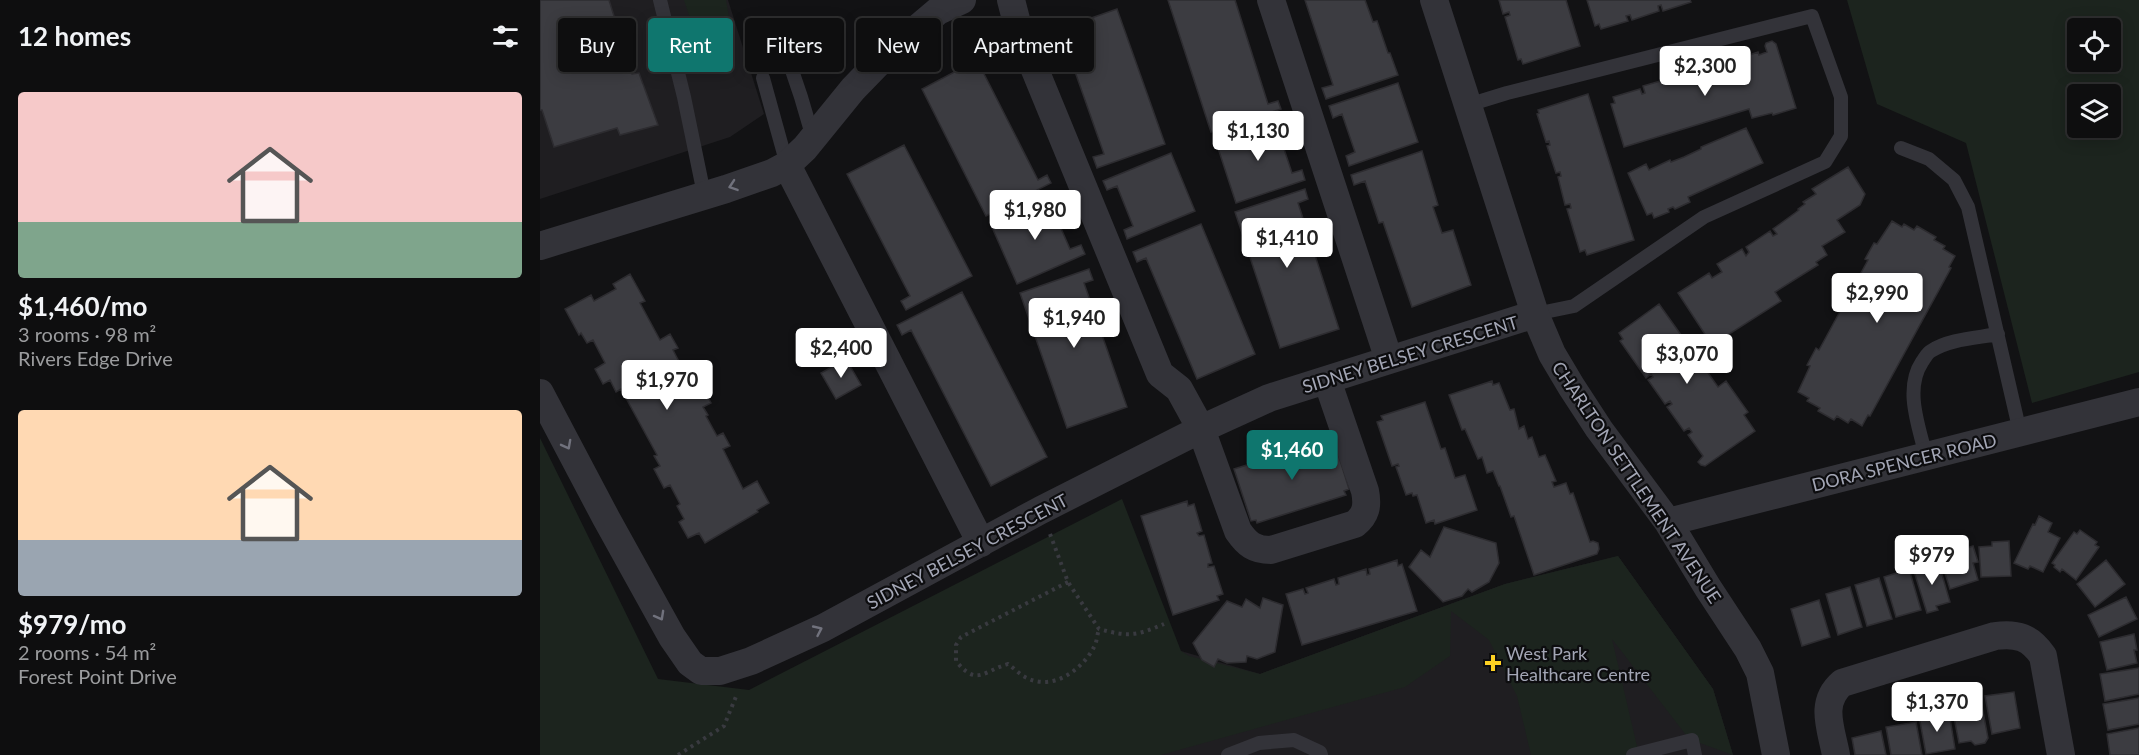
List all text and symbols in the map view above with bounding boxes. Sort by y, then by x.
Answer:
chip: Buy [558,18,636,72]
chip: Rent [648,18,733,72]
chip: Filters [745,18,844,72]
chip: New [856,18,941,72]
chip: Apartment [953,18,1094,72]
map controls [2067,18,2121,138]
button: locate [2067,18,2121,72]
text: 12 homes [18,20,131,52]
icon: filters [489,20,522,53]
pin: $2,300 [1656,46,1754,97]
text: $2,300 [1674,53,1736,77]
button: layers [2067,84,2121,138]
pin: $1,130 [1209,111,1307,162]
text: $1,130 [1227,118,1289,142]
icon: home [216,131,324,239]
one-way arrow [728,179,739,192]
pin: $1,980 [986,190,1084,241]
text: $1,980 [1004,197,1066,221]
pin: $1,410 [1238,218,1336,269]
text: $1,410 [1256,225,1318,249]
pin: $2,990 [1828,273,1926,324]
text: $2,990 [1846,280,1908,304]
text: $1,460/mo [18,290,148,322]
pin: $1,940 [1025,298,1123,349]
text: $1,940 [1043,305,1105,329]
street label: SIDNEY BELSEY CRESCENT [1299,311,1521,397]
text: 3 rooms · 98 m² [18,322,156,346]
pin: $2,400 [792,328,890,379]
pin: $3,070 [1638,334,1736,385]
text: $2,400 [810,335,872,359]
text: $3,070 [1656,341,1718,365]
text: Rivers Edge Drive [18,346,173,370]
street label: CHARLTON SETTLEMENT AVENUE [1548,357,1726,607]
pin: $1,970 [618,360,716,411]
text: $1,970 [636,367,698,391]
street label: DORA SPENCER ROAD [1809,428,1999,496]
pin: $1,460 [1243,430,1341,481]
text: $1,460 [1261,437,1323,461]
one-way arrow [560,439,571,449]
icon: home [216,449,324,557]
street label: SIDNEY BELSEY CRESCENT [863,488,1072,613]
pin: $979 [1896,535,1968,586]
text: $979 [1909,542,1955,566]
text: $979/mo [18,608,126,640]
one-way arrow [653,610,665,621]
one-way arrow [812,626,823,638]
text: 2 rooms · 54 m² [18,640,156,664]
place label: West Park Healthcare Centre [1506,642,1650,685]
marker: West Park Healthcare Centre [1484,654,1502,672]
text: Forest Point Drive [18,664,177,688]
pin: $1,370 [1888,682,1986,733]
text: $1,370 [1906,689,1968,713]

